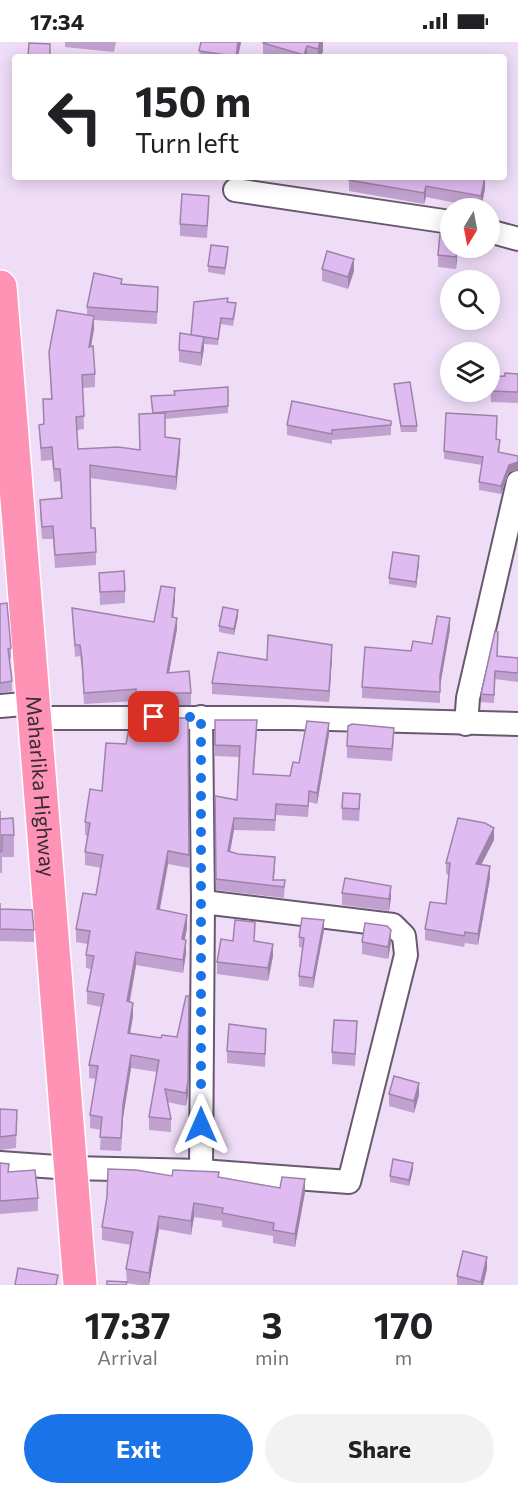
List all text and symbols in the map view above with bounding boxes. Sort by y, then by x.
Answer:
text: 17:34 [30,8,84,35]
text: 150 m [135,74,251,126]
icon: left [36,78,114,156]
text: Turn left [135,126,239,159]
north arrow [440,198,500,258]
map controls [440,198,500,402]
button: search [440,270,500,330]
button: layers [440,342,500,402]
pin [128,691,179,742]
street label: Maharlika Highway [22,695,61,878]
icon: arrive [137,700,170,733]
position arrow [169,1093,233,1157]
text: 17:37 [85,1302,171,1346]
text: 3 [262,1302,283,1346]
text: 170 [374,1302,433,1346]
text: Arrival [97,1345,158,1369]
text: min [255,1345,289,1369]
text: m [395,1345,412,1369]
button: Exit [24,1414,253,1483]
button: Share [265,1414,494,1483]

